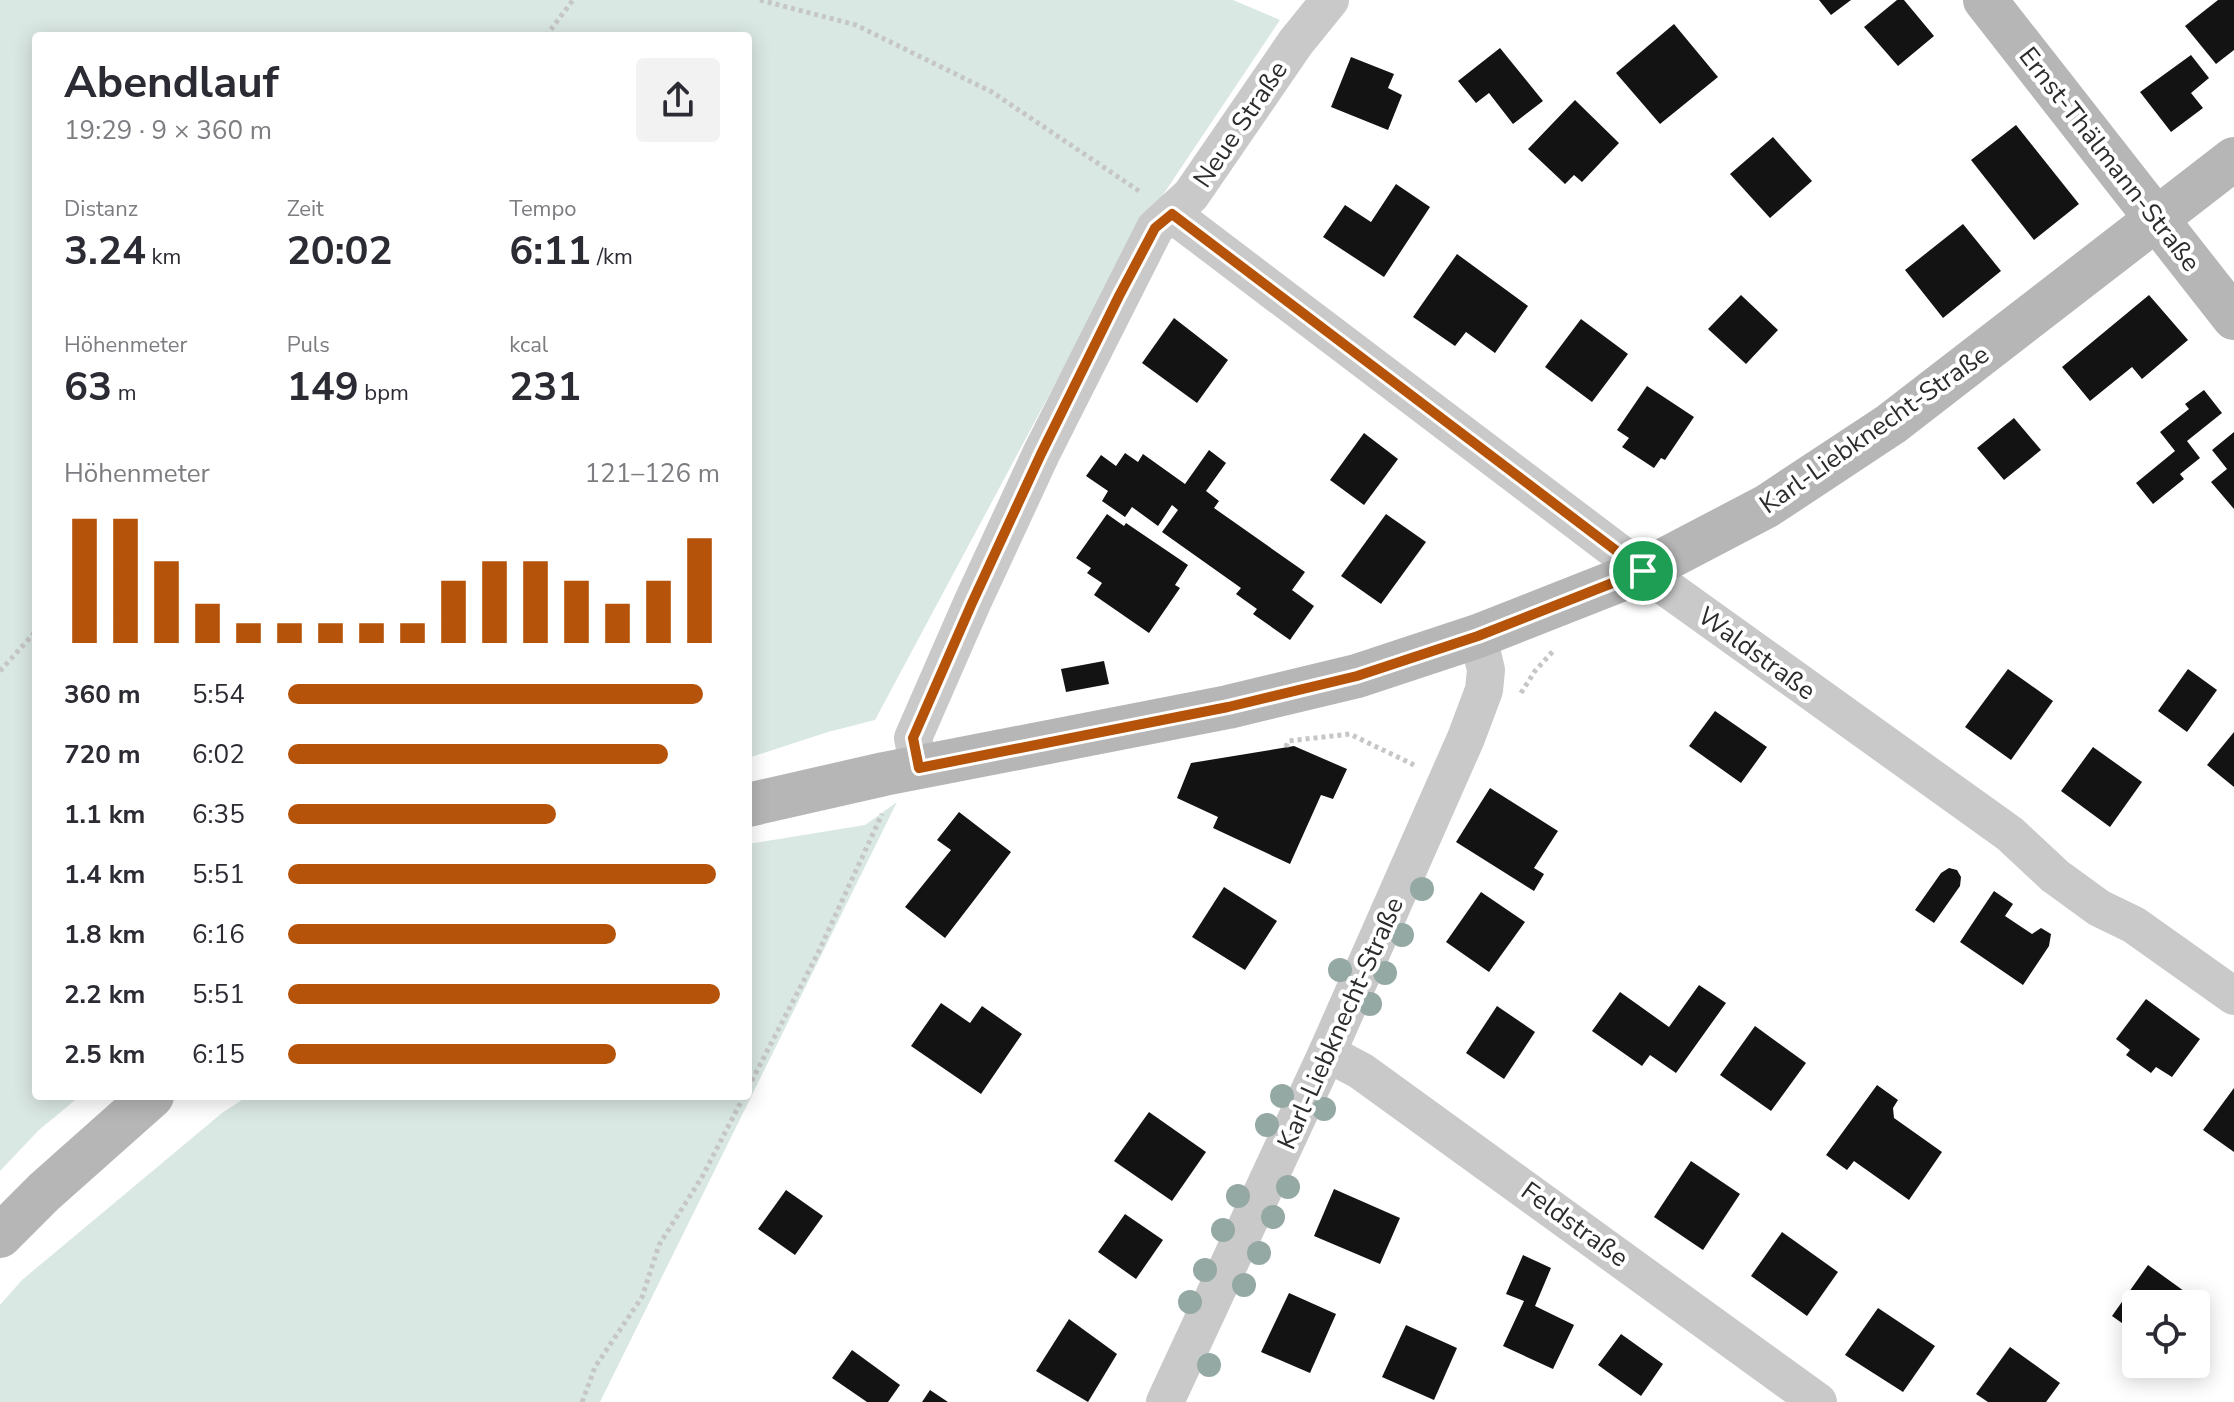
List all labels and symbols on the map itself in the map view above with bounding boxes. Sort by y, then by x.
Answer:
street label: Ernst-Thälmann-Straße [2011,40,2208,279]
street label: Neue Straße [1185,54,1296,195]
street label: Karl-Liebknecht-Straße [1753,337,1996,522]
pin [1609,537,1677,605]
street label: Waldstraße [1691,599,1823,708]
street label: Karl-Liebknecht-Straße [1269,892,1412,1155]
street label: Feldstraße [1514,1174,1635,1275]

